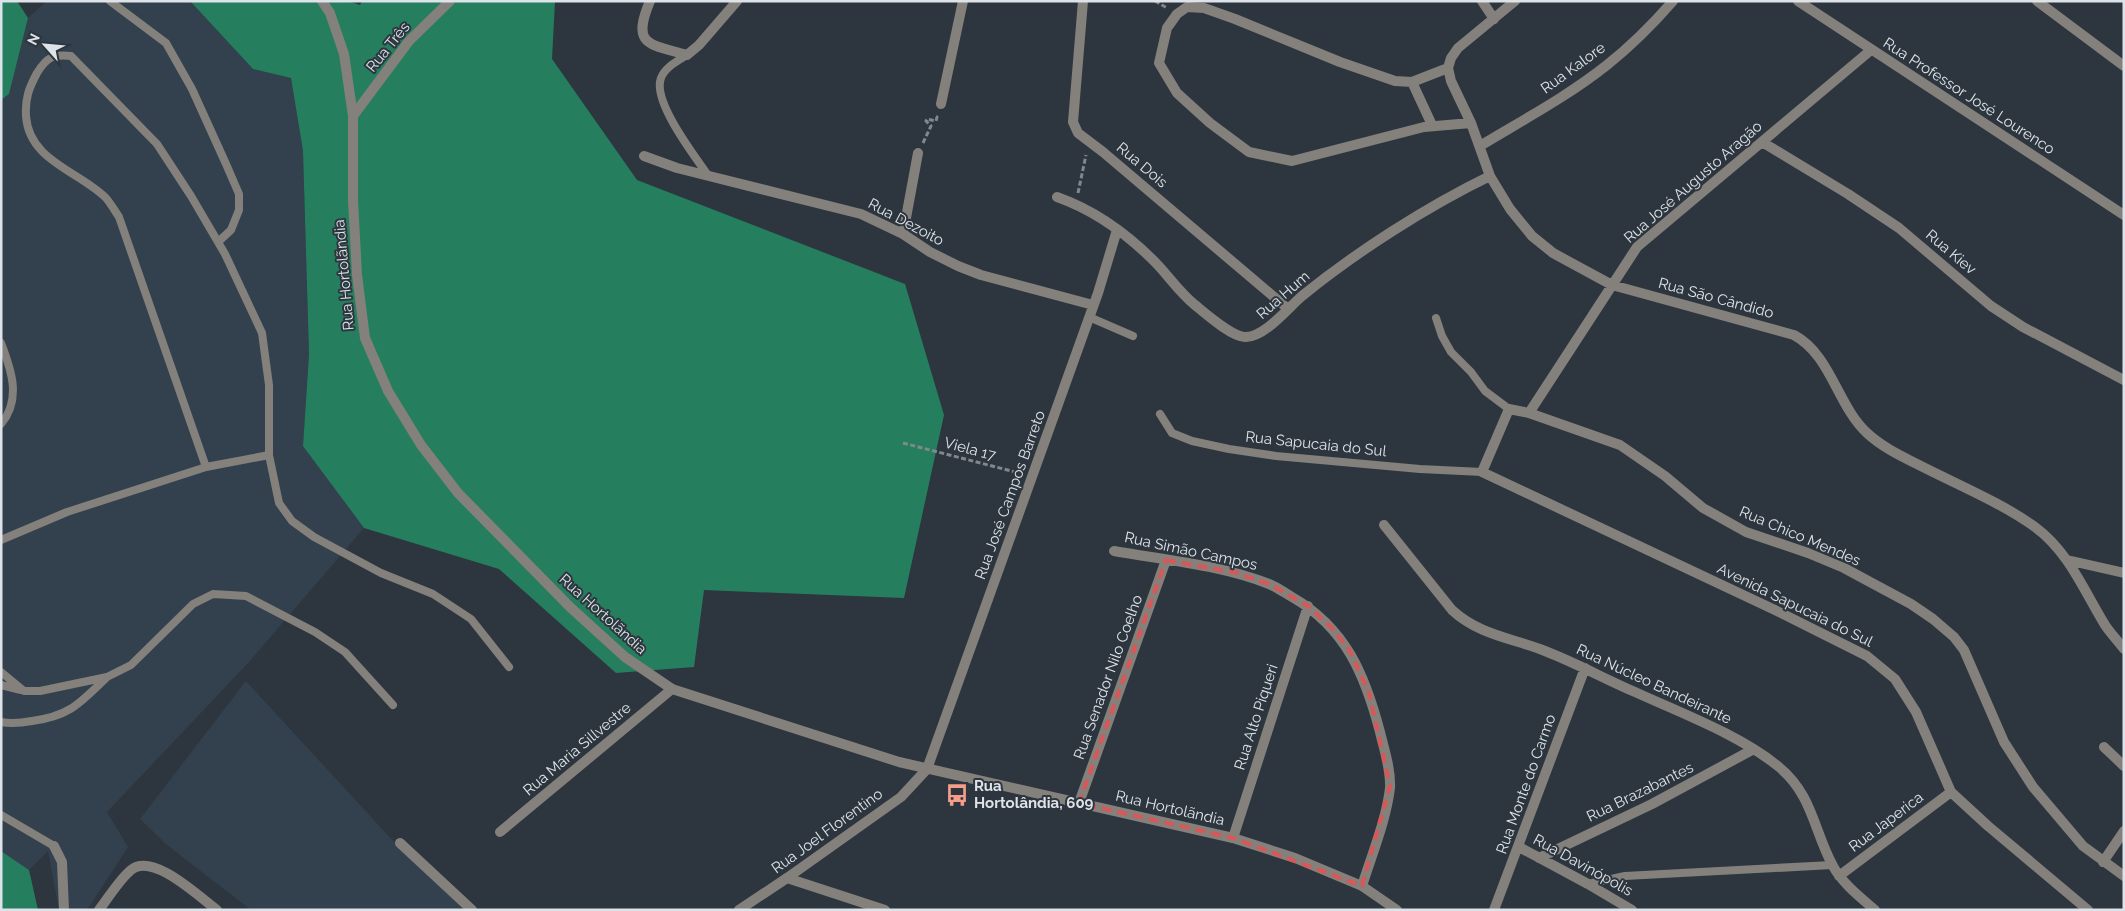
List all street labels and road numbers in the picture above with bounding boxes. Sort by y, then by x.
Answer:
street label: Rua Três [362,18,414,76]
street label: Rua Professor José Lourenco [1880,34,2058,158]
street label: Rua Kalore [1537,38,1609,97]
street label: Rua José Augusto Aragão [1620,117,1766,247]
street label: Rua Dois [1113,139,1171,191]
street label: Rua Dezoito [865,195,947,250]
street label: Rua Hortolãndia [330,219,358,331]
street label: Rua Kiev [1922,226,1980,278]
street label: Rua Hum [1253,267,1313,323]
street label: Rua São Cândido [1656,274,1776,322]
street label: Rua José Campos Barreto [971,408,1049,582]
street label: Rua Sapucaia do Sul [1245,428,1388,460]
street label: Viela 17 [942,433,998,465]
street label: Rua Chico Mendes [1737,502,1863,570]
street label: Rua Simão Campos [1123,528,1259,574]
street label: Avenida Sapucaia do Sul [1714,559,1877,651]
street label: Rua Hortolãndia [556,570,650,658]
street label: Rua Senador Nilo Coelho [1070,592,1146,762]
street label: Rua Núcleo Bandeirante [1574,640,1735,728]
street label: Rua Alto Piqueri [1230,662,1282,772]
street label: Rua Maria Sillvestre [519,699,635,799]
street label: Rua Monte do Carmo [1492,712,1560,856]
street label: Rua Brazabantes [1584,758,1696,826]
street label: Rua Joel Florentino [768,785,886,877]
street label: Rua Hortolãndia [1114,787,1226,829]
street label: Rua Japerica [1845,788,1927,856]
street label: Rua Davinópolis [1530,830,1636,900]

